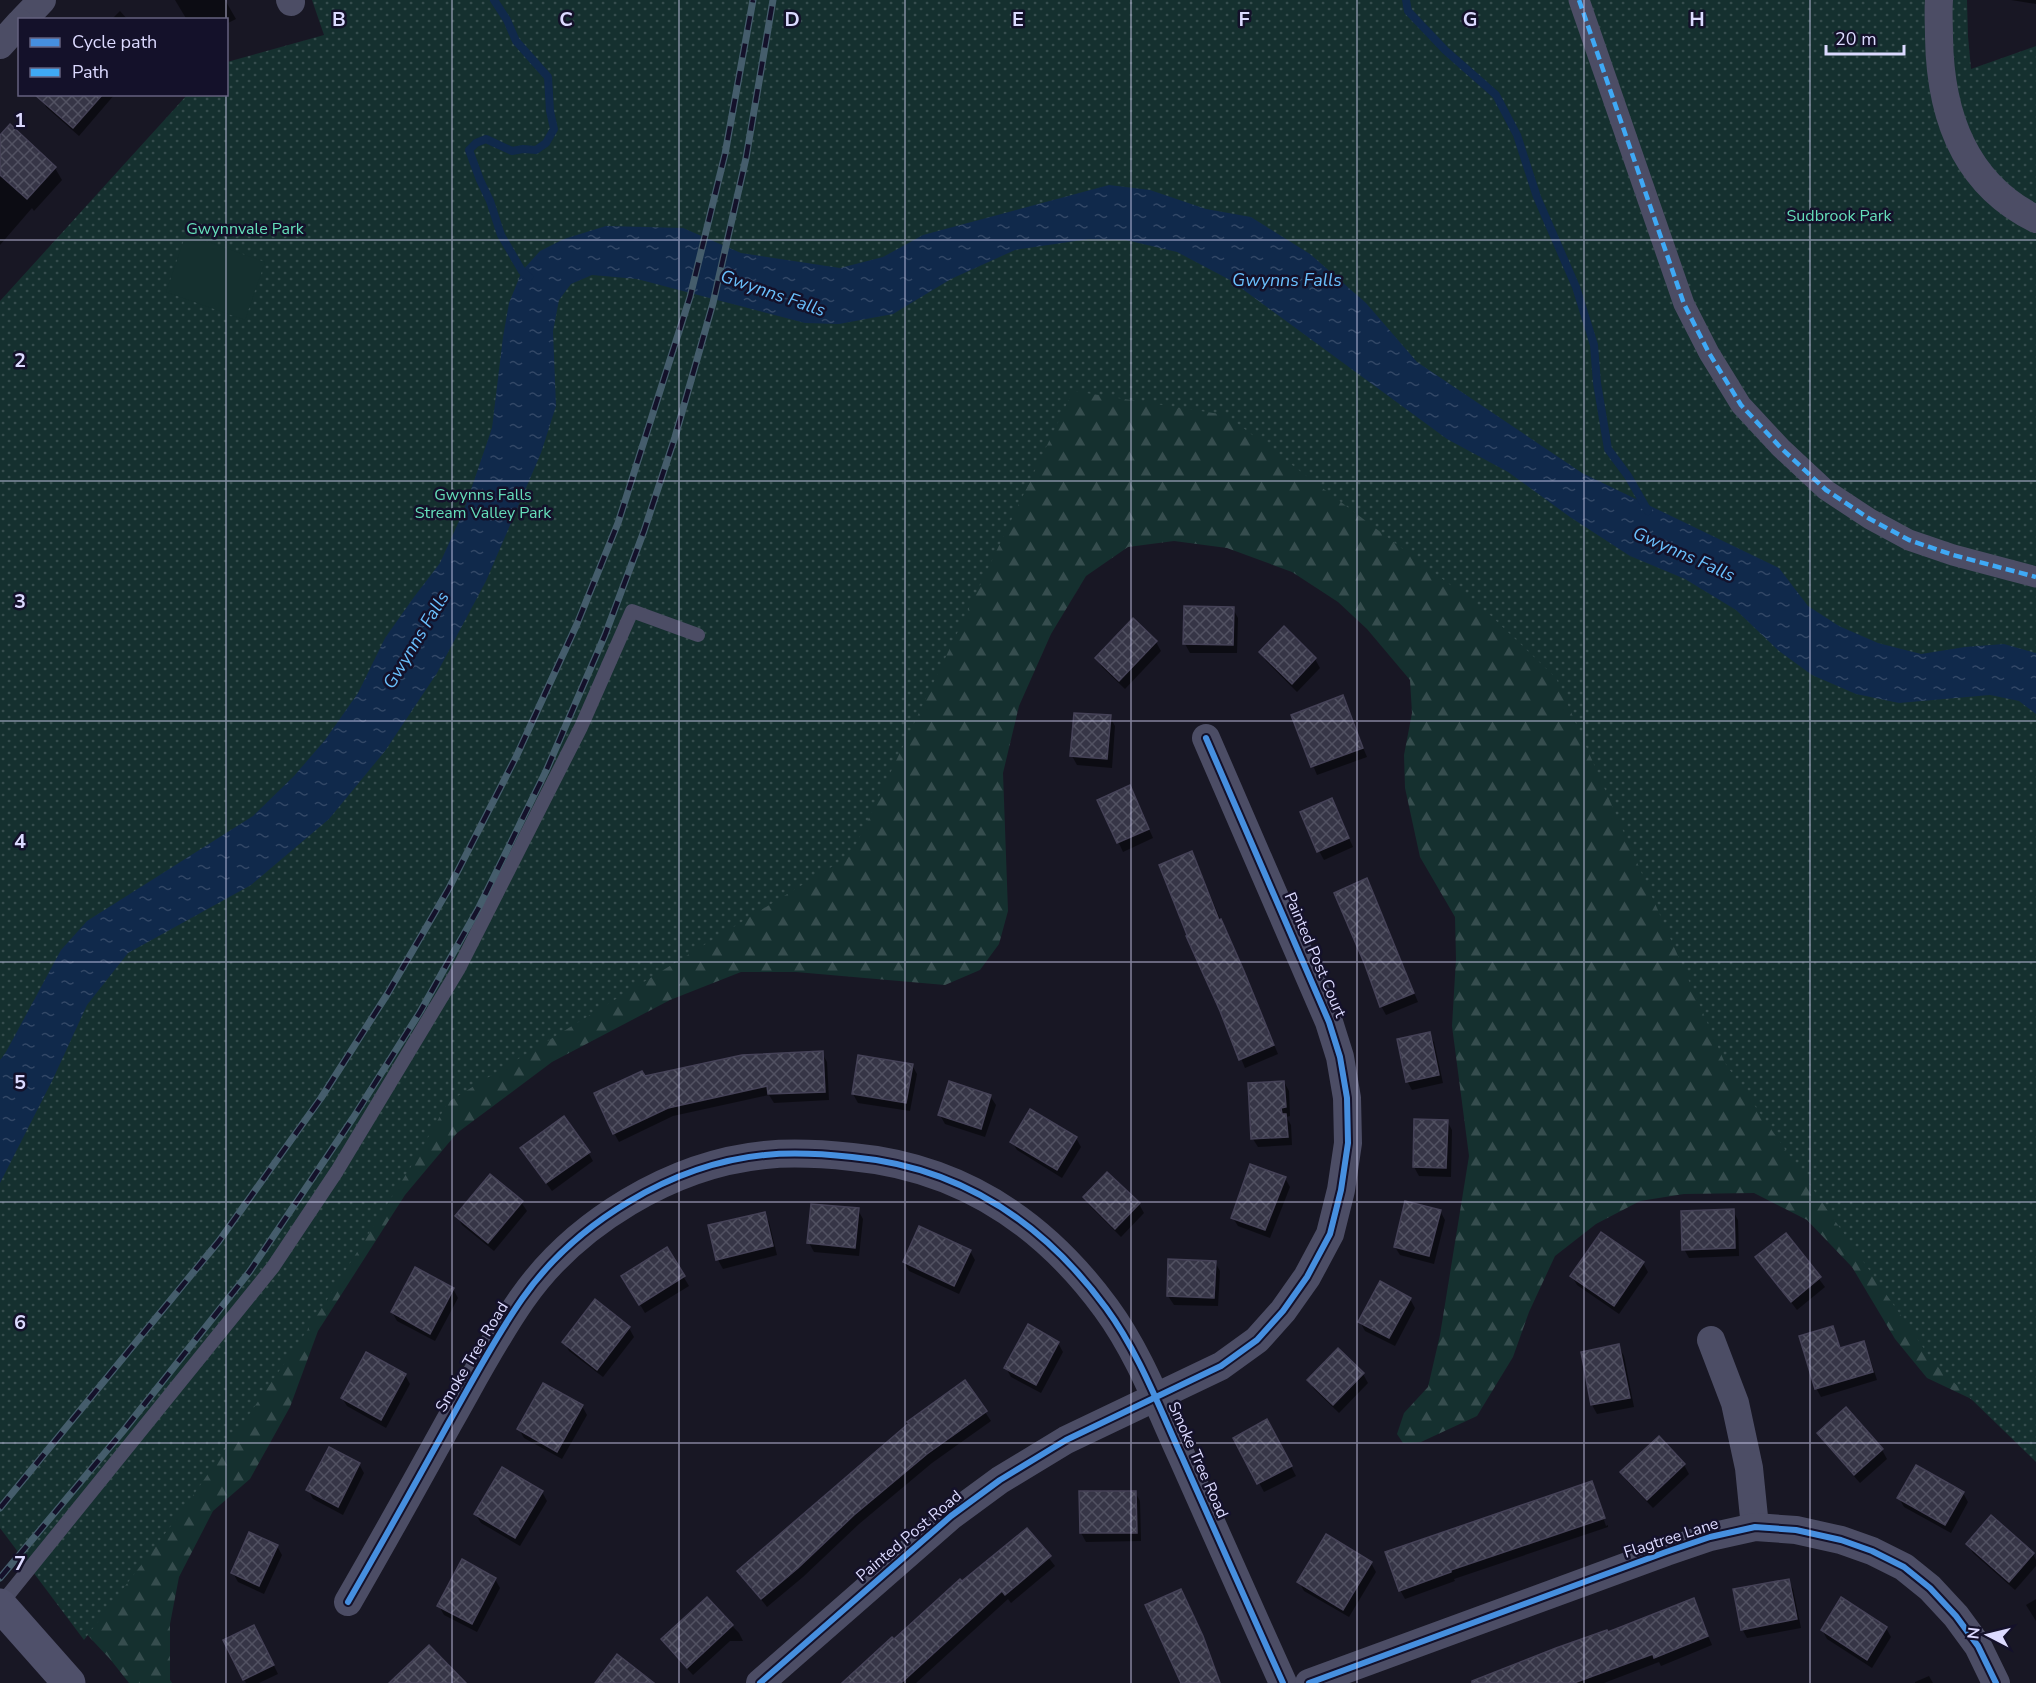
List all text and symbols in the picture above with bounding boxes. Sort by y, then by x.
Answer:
text: B [332,6,346,33]
text: C [559,6,573,33]
text: D [784,6,800,33]
text: E [1012,6,1024,33]
text: F [1238,6,1250,33]
text: G [1463,6,1477,33]
text: H [1689,6,1705,33]
legend [18,18,228,96]
scale bar [1826,18,1904,56]
text: 20 m [1835,27,1877,51]
text: Cycle path [72,30,157,54]
text: Path [72,60,109,84]
text: 1 [14,107,26,134]
park label: Sudbrook Park [1787,205,1892,227]
park label: Gwynnvale Park [186,218,305,240]
water label: Gwynns Falls [717,264,829,322]
water label: Gwynns Falls [1232,268,1342,292]
text: 2 [14,347,26,374]
park label: Gwynns Falls Stream Valley Park [415,484,552,524]
water label: Gwynns Falls [1629,521,1739,587]
water label: Gwynns Falls [377,587,455,693]
text: 3 [14,588,26,615]
text: 4 [14,828,26,855]
street label: Painted Post Court [1279,889,1352,1021]
text: 5 [14,1069,26,1096]
street label: Smoke Tree Road [430,1298,514,1416]
text: 6 [14,1309,26,1336]
street label: Smoke Tree Road [1162,1398,1234,1522]
street label: Painted Post Road [851,1485,967,1587]
street label: Flagtree Lane [1621,1512,1721,1564]
text: 7 [14,1550,26,1577]
north arrow [1958,1605,2018,1665]
text: N [1962,1626,1986,1641]

